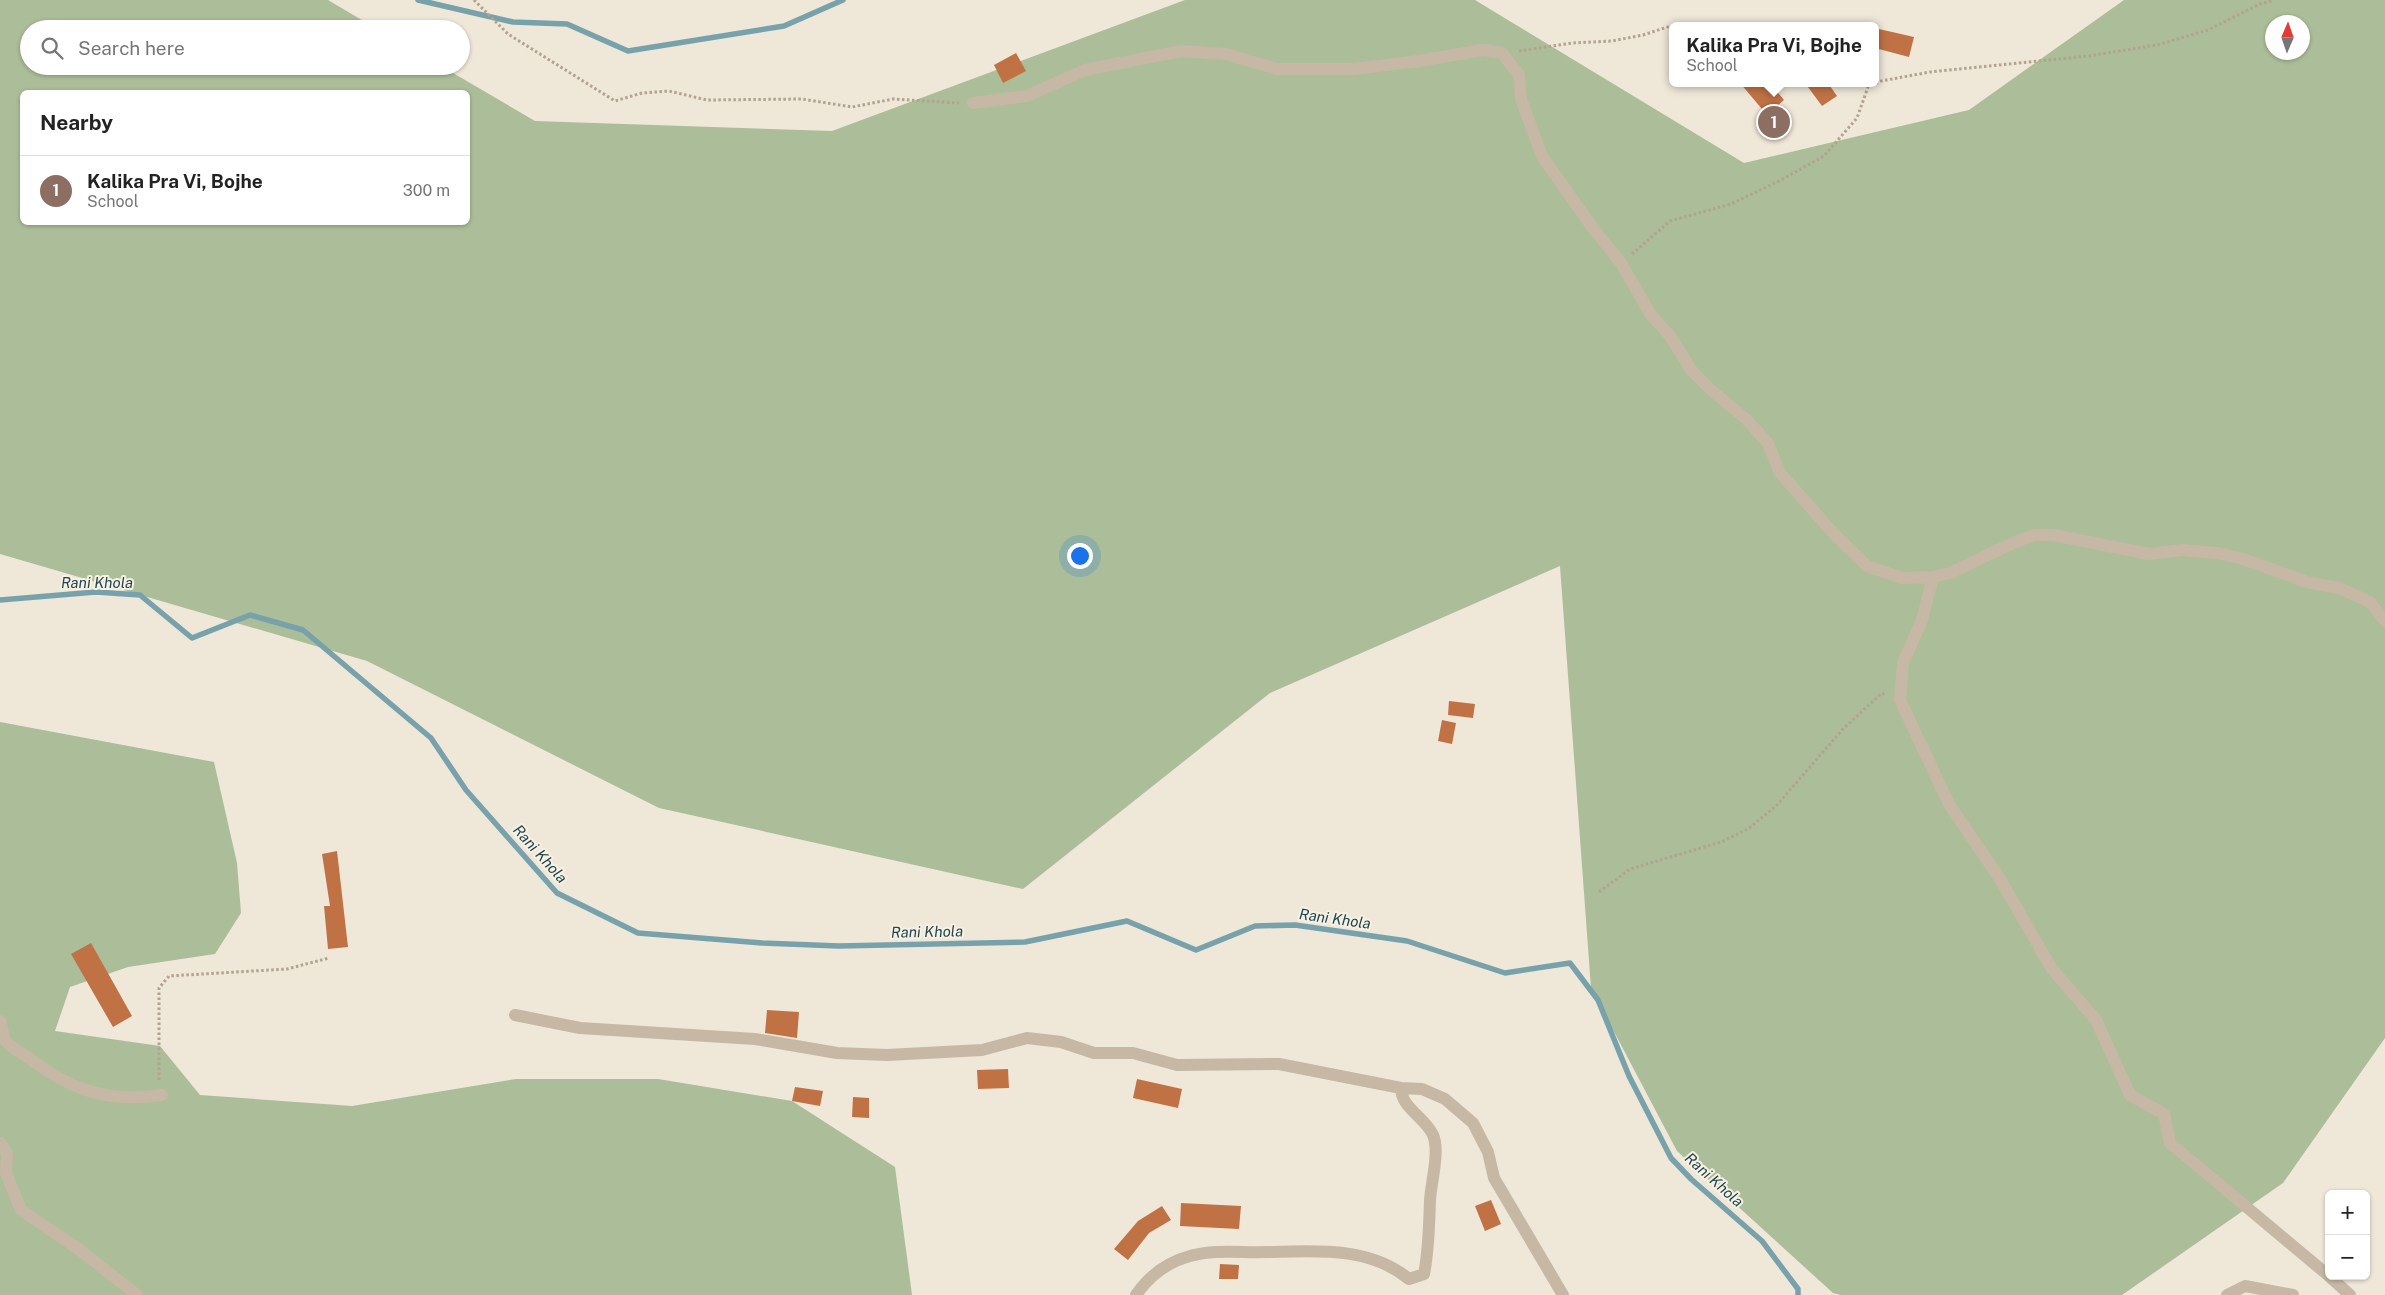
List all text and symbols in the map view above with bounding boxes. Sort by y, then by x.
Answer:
north arrow [2265,15,2310,60]
search box [20,20,470,75]
popup [1669,22,1879,87]
icon: search [38,34,66,62]
text: Kalika Pra Vi, Bojhe [1686,34,1862,56]
text: Search here [78,37,185,59]
text: School [1686,56,1738,75]
pin: 1 [1758,103,1790,141]
text: Nearby [40,110,113,135]
text: Kalika Pra Vi, Bojhe [87,170,263,192]
text: 1 [53,181,59,200]
text: 300 m [403,181,450,200]
text: School [87,192,138,211]
your location [1067,543,1093,569]
water label: Rani Khola [61,574,133,591]
water label: Rani Khola [510,821,571,886]
water label: Rani Khola [1298,905,1372,932]
water label: Rani Khola [891,922,963,941]
water label: Rani Khola [1682,1149,1747,1210]
map controls [2325,1190,2370,1280]
button: + [2325,1190,2370,1235]
button: − [2325,1235,2370,1280]

